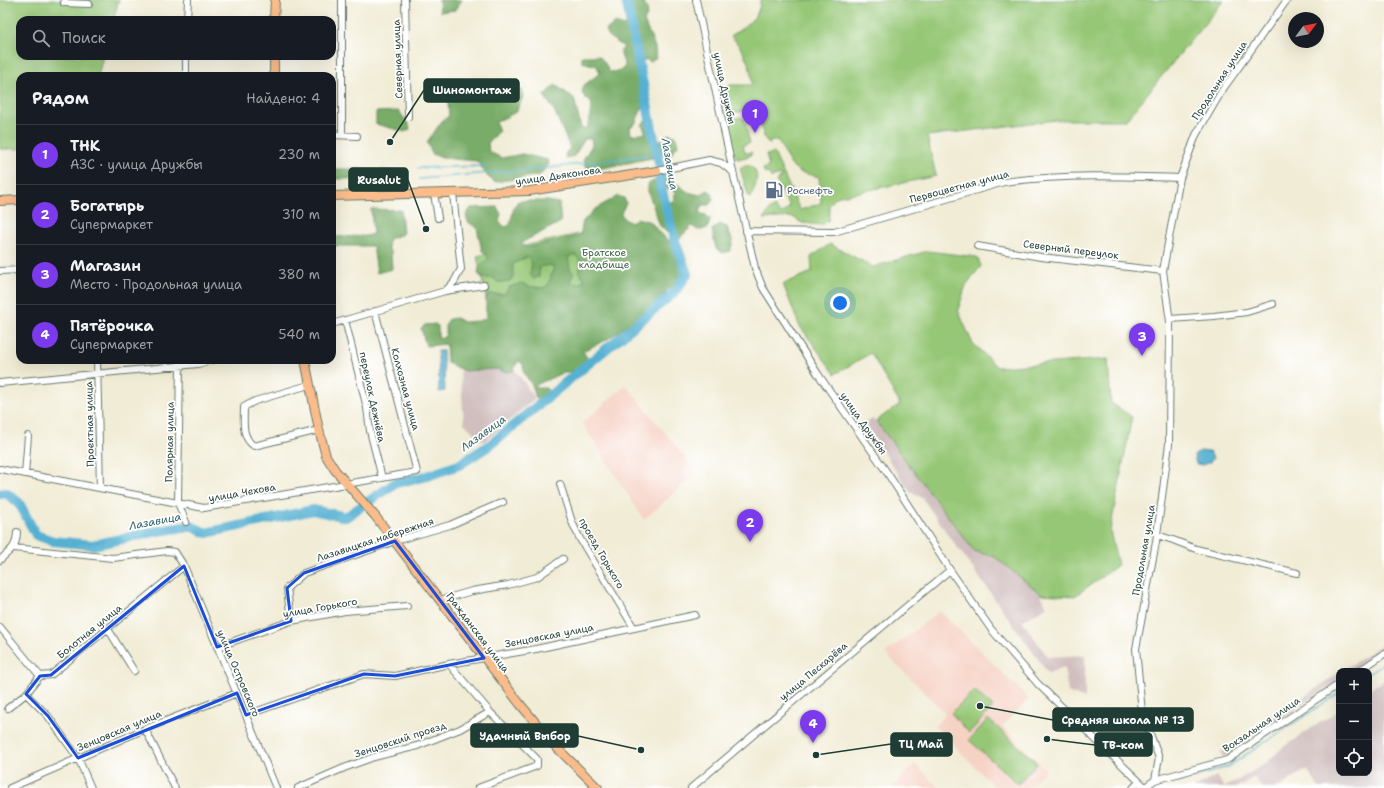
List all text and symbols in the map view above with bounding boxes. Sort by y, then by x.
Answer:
north arrow [1288,12,1324,48]
search box [16,16,336,60]
street label: Северная улица [390,18,405,99]
icon: search [30,27,52,49]
text: Поиск [62,28,106,48]
street label: Продольная улица [1189,38,1250,122]
street label: улица Дружбы [711,51,738,125]
callout: Шиномонтаж [424,79,519,102]
text: Шиномонтаж [433,83,512,98]
text: Рядом [32,87,89,109]
text: Найдено: 4 [246,90,320,107]
pin: 1 [742,100,768,133]
text: ТНК [70,136,100,156]
water label: Лазавица [657,136,682,192]
text: 1 [42,146,48,163]
text: 230 m [278,146,320,163]
text: АЗС · улица Дружбы [70,156,203,173]
street label: улица Дьяконова [515,163,602,188]
street label: Первоцветная улица [908,167,1011,206]
callout: Rusalut [349,168,408,191]
text: Rusalut [357,173,401,188]
fuel station icon: Роснефть [764,180,784,200]
place label: Роснефть [787,184,833,197]
text: Богатырь [70,196,144,216]
text: 2 [40,206,50,223]
text: 310 m [282,206,320,223]
text: Супермаркет [70,216,153,233]
street label: Северный переулок [1022,237,1120,262]
park label: Братское кладбище [579,246,630,271]
text: Магазин [70,256,141,276]
text: 3 [40,266,50,283]
text: 380 m [278,266,320,283]
text: Место · Продольная улица [70,276,242,293]
your location [830,293,850,313]
text: Пятёрочка [70,316,154,336]
pin: 3 [1129,323,1155,356]
text: 4 [40,326,50,343]
text: 540 m [279,326,320,343]
text: Супермаркет [70,336,153,353]
street label: Колхозная улица [388,347,423,432]
street label: переулок Дежнёва [357,351,389,444]
street label: Проектная улица [82,380,97,467]
street label: улица Дружбы [837,390,890,457]
street label: Полярная улица [162,401,177,482]
water label: Лазавица [457,412,509,456]
street label: улица Чехова [208,480,277,505]
street label: Продольная улица [1129,503,1158,596]
water label: Лазавица [127,509,183,534]
pin: 2 [737,509,763,542]
street label: Лазавицкая набережная [315,514,435,565]
street label: проезд Горького [576,516,627,591]
street label: Гражданская улица [443,589,513,676]
street label: улица Горького [282,595,358,620]
street label: Болотная улица [54,601,125,662]
street label: Зенцовская улица [504,620,595,650]
street label: улица Островского [214,628,263,719]
street label: улица Пескарёва [777,639,851,704]
map controls [1336,668,1372,776]
button: + [1336,668,1372,704]
street label: Вокзальная улица [1220,693,1303,755]
button: − [1336,704,1372,740]
street label: Зенцовская улица [75,707,164,754]
callout: Средняя школа № 13 [1053,708,1193,731]
pin: 4 [800,710,826,743]
text: Средняя школа № 13 [1061,713,1185,728]
street label: Зенцовский проезд [353,718,448,760]
callout: Удачный Выбор [471,724,578,747]
text: Удачный Выбор [479,729,571,744]
callout: ТЦ Май [891,733,952,756]
callout: ТВ-ком [1095,733,1152,756]
text: ТЦ Май [899,737,944,752]
text: ТВ-ком [1102,738,1144,753]
button: locate [1336,740,1372,776]

